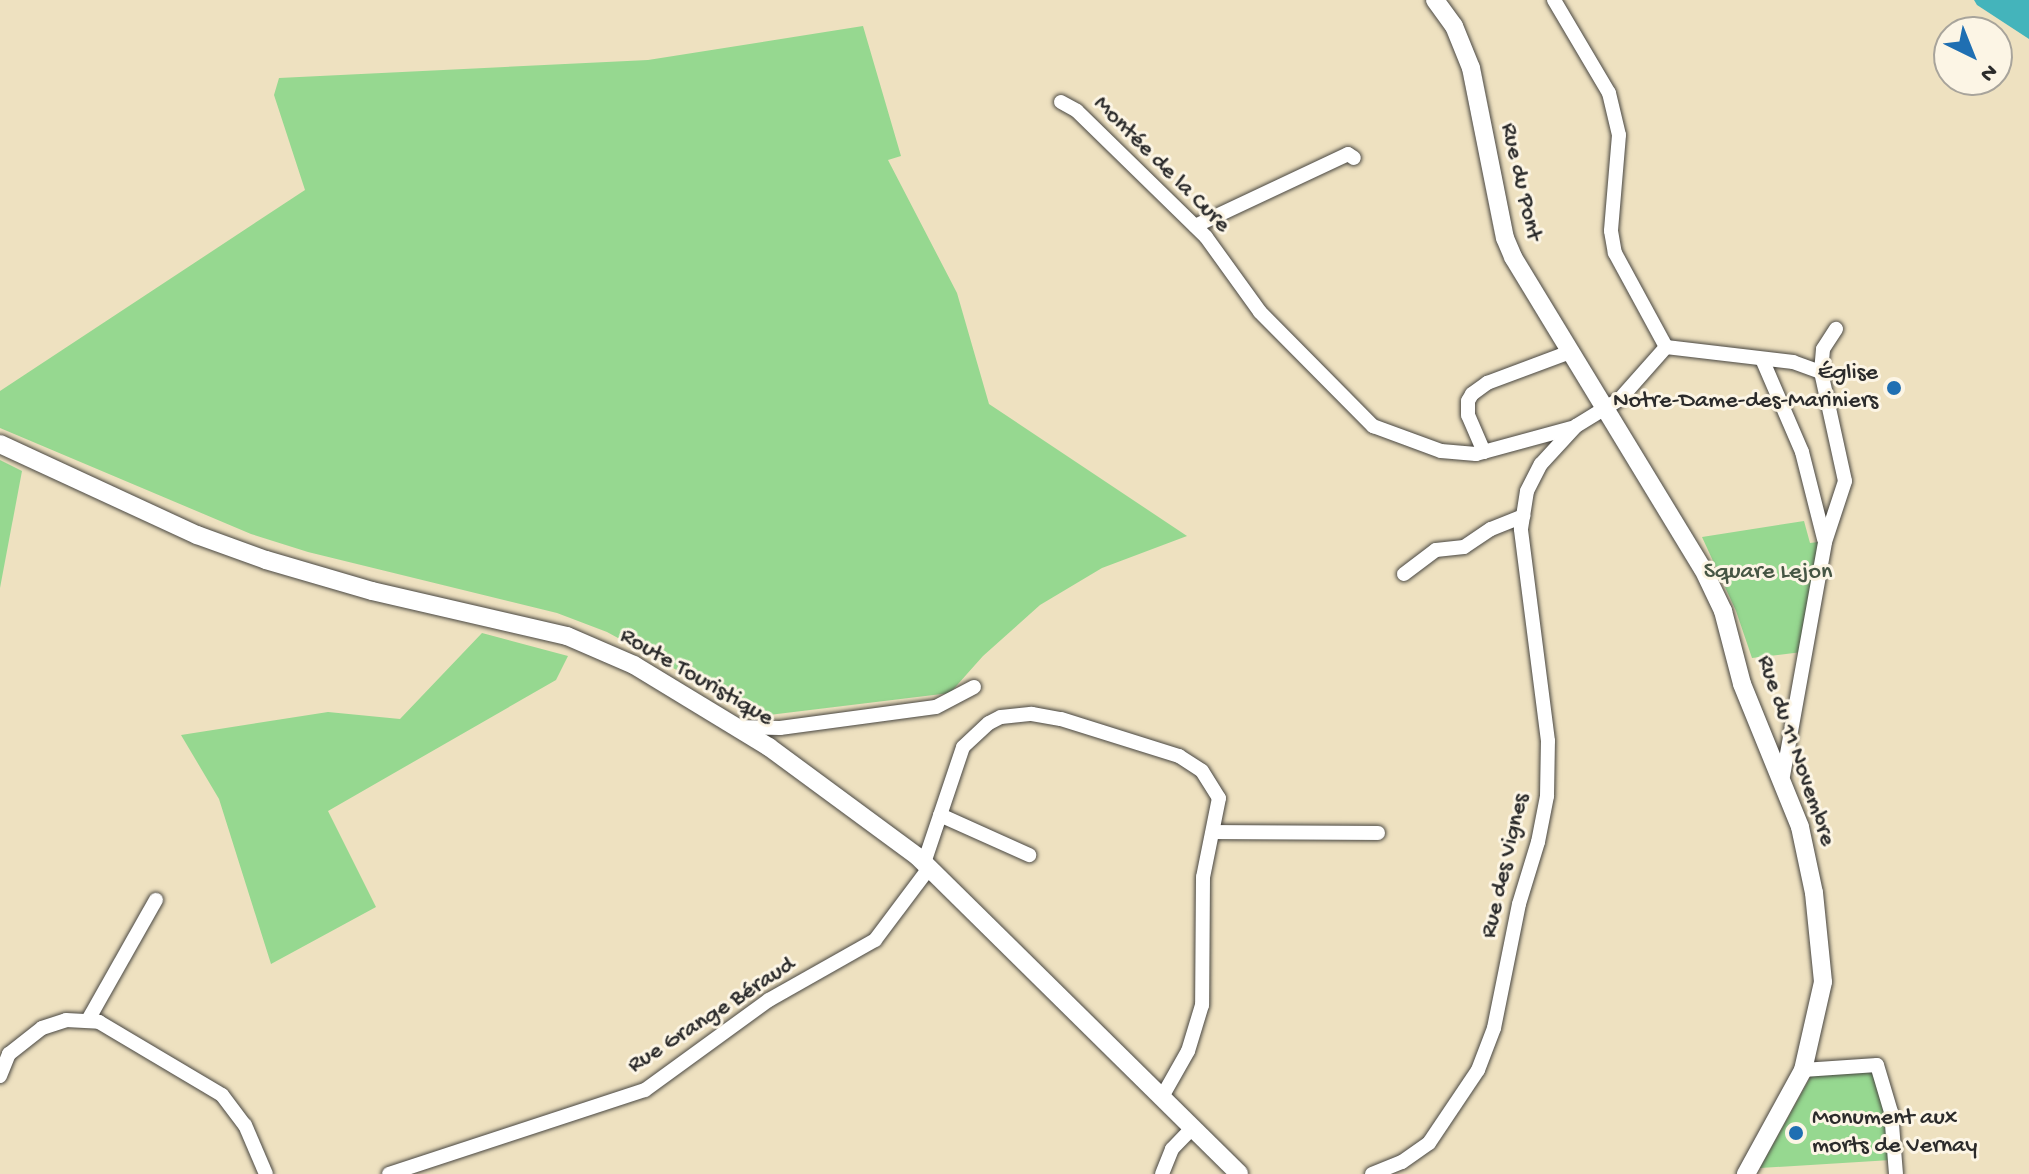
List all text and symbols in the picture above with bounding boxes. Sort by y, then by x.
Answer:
north arrow [1933,16,2013,96]
text: N [1974,58,2002,86]
street label: Montée de la Cure [1086,90,1236,240]
street label: Rue du Pont [1492,120,1548,244]
place label: Église Notre-Dame-des-Mariniers [1613,360,1878,416]
marker: Église Notre-Dame-des-Mariniers [1885,379,1903,397]
park label: Square Lejon [1704,559,1832,587]
street label: Route Touristique [614,622,778,734]
street label: Rue du 11 Novembre [1749,652,1841,850]
street label: Rue des Vignes [1475,791,1537,941]
street label: Rue Grange Béraud [623,951,801,1081]
place label: Monument aux morts de Vernay [1812,1105,1977,1161]
marker: Monument aux morts de Vernay [1787,1124,1805,1142]

